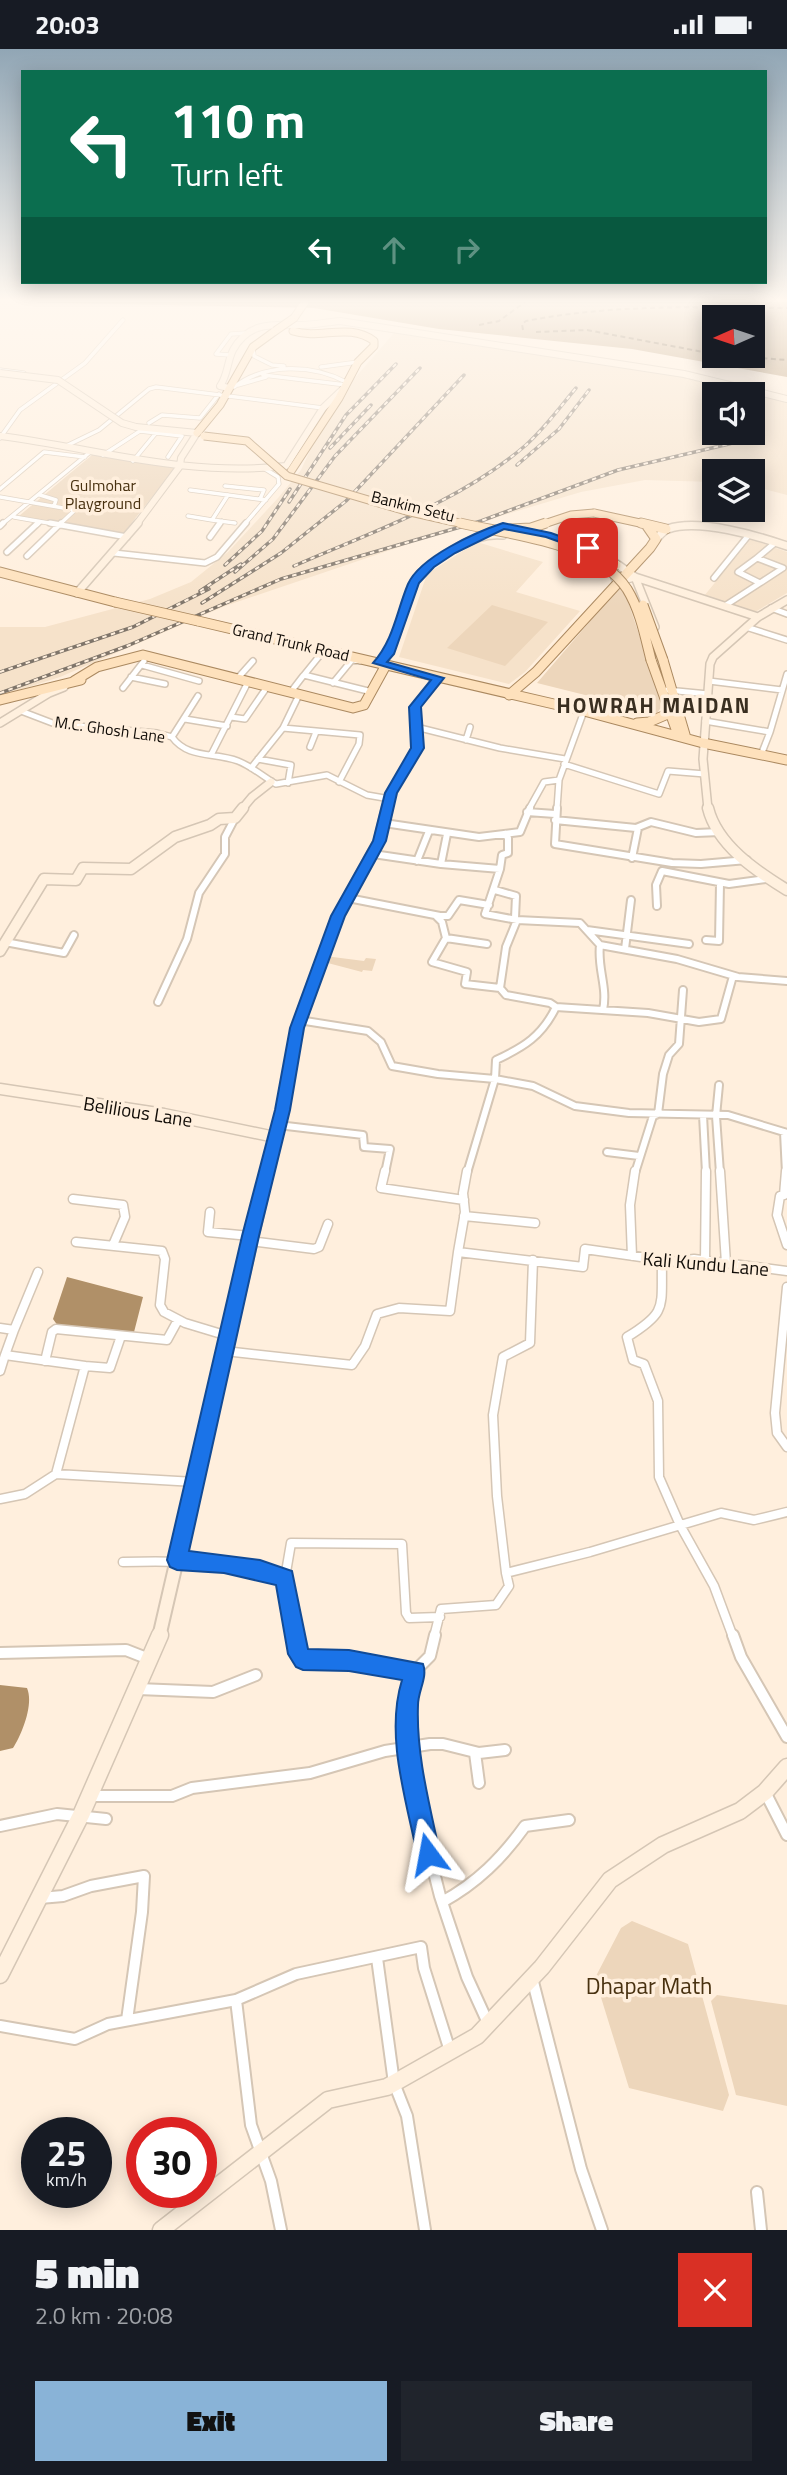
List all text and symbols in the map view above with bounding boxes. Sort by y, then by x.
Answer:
text: 20:03 [35,5,100,44]
text: 110 m [171,82,305,157]
icon: left [56,98,147,189]
text: Turn left [171,150,283,198]
icon: left [302,231,340,269]
icon: ahead [375,231,413,269]
icon: right [448,231,486,269]
north arrow [702,305,765,367]
map controls [702,305,765,522]
button: sound [702,382,765,445]
button: layers [702,459,765,522]
park label: Gulmohar Playground [65,473,141,515]
street label: Bankim Setu [369,484,457,528]
pin [558,518,618,578]
icon: arrive [569,529,607,567]
street label: Grand Trunk Road [230,617,352,667]
district label: HOWRAH MAIDAN [557,689,751,721]
street label: M.C. Ghosh Lane [53,709,167,749]
street label: Belilious Lane [81,1088,195,1134]
street label: Kali Kundu Lane [642,1243,770,1283]
position arrow [391,1817,465,1891]
park label: Dhapar Math [586,1968,712,2003]
speed limit sign: 30 [126,2117,217,2208]
text: 25 [47,2126,86,2180]
text: km/h [46,2166,87,2193]
text: 5 min [35,2240,139,2304]
button: close [678,2253,752,2327]
text: 2.0 km · 20:08 [35,2298,173,2333]
button: Exit [35,2381,387,2461]
button: Share [401,2381,752,2461]

